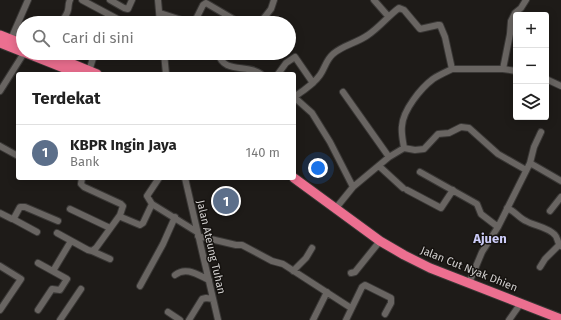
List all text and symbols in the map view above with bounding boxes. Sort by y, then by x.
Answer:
map controls [513,12,549,120]
button: + [513,12,549,48]
search box [16,16,296,60]
icon: search [30,27,52,49]
text: Cari di sini [62,29,134,47]
button: − [513,48,549,84]
button: layers [513,84,549,120]
text: Terdekat [32,88,101,109]
text: KBPR Ingin Jaya [70,136,177,154]
text: 1 [42,145,48,160]
text: 140 m [246,145,280,160]
text: Bank [70,154,99,169]
your location [308,158,328,178]
pin: 1 [213,186,239,216]
street label: Jalan Ateung Tuhan [194,199,228,295]
district label: Ajuen [472,231,507,246]
street label: Jalan Cut Nyak Dhien [419,244,519,294]

